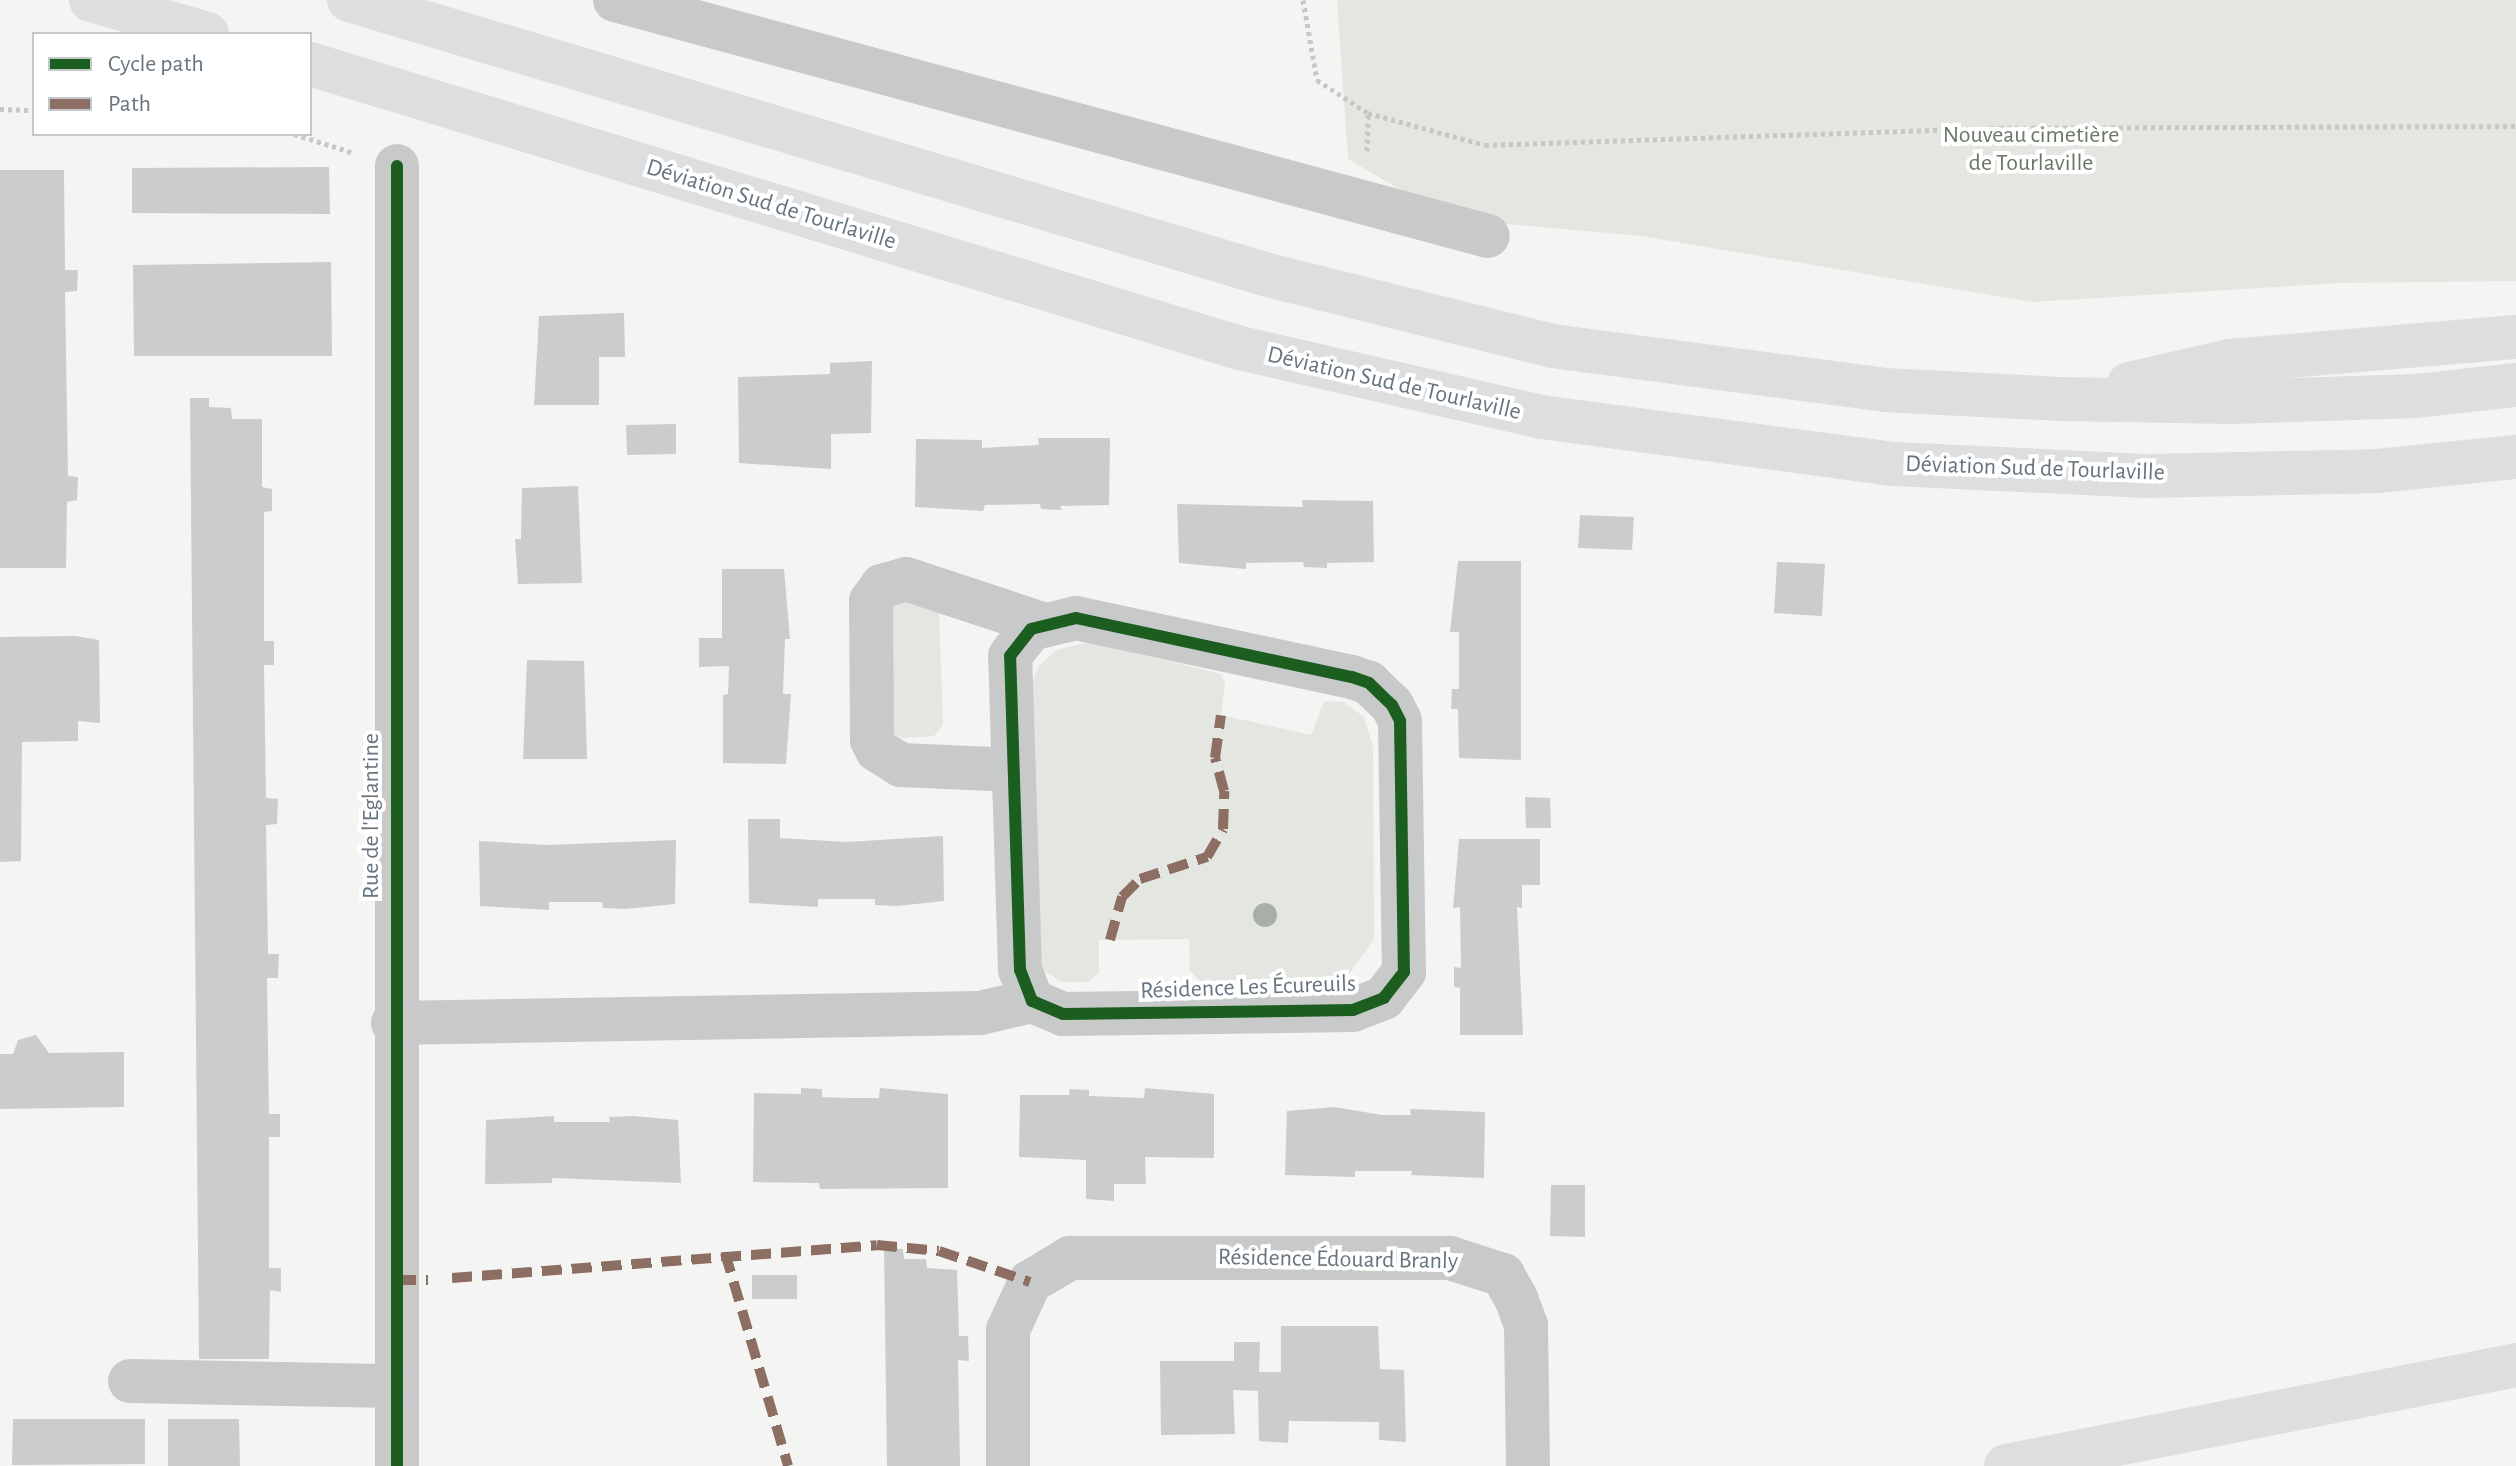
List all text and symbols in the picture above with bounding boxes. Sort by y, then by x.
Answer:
legend [32,32,312,136]
text: Cycle path [108,52,204,76]
text: Path [108,92,151,116]
park label: Nouveau cimetière de Tourlaville [1943,122,2119,178]
street label: Déviation Sud de Tourlaville [643,153,899,257]
street label: Déviation Sud de Tourlaville [1264,341,1524,427]
street label: Déviation Sud de Tourlaville [1905,450,2165,488]
street label: Rue de l'Eglantine [358,733,386,899]
street label: Résidence Les Écureuils [1140,970,1356,1006]
street label: Résidence Édouard Branly [1218,1244,1458,1276]

